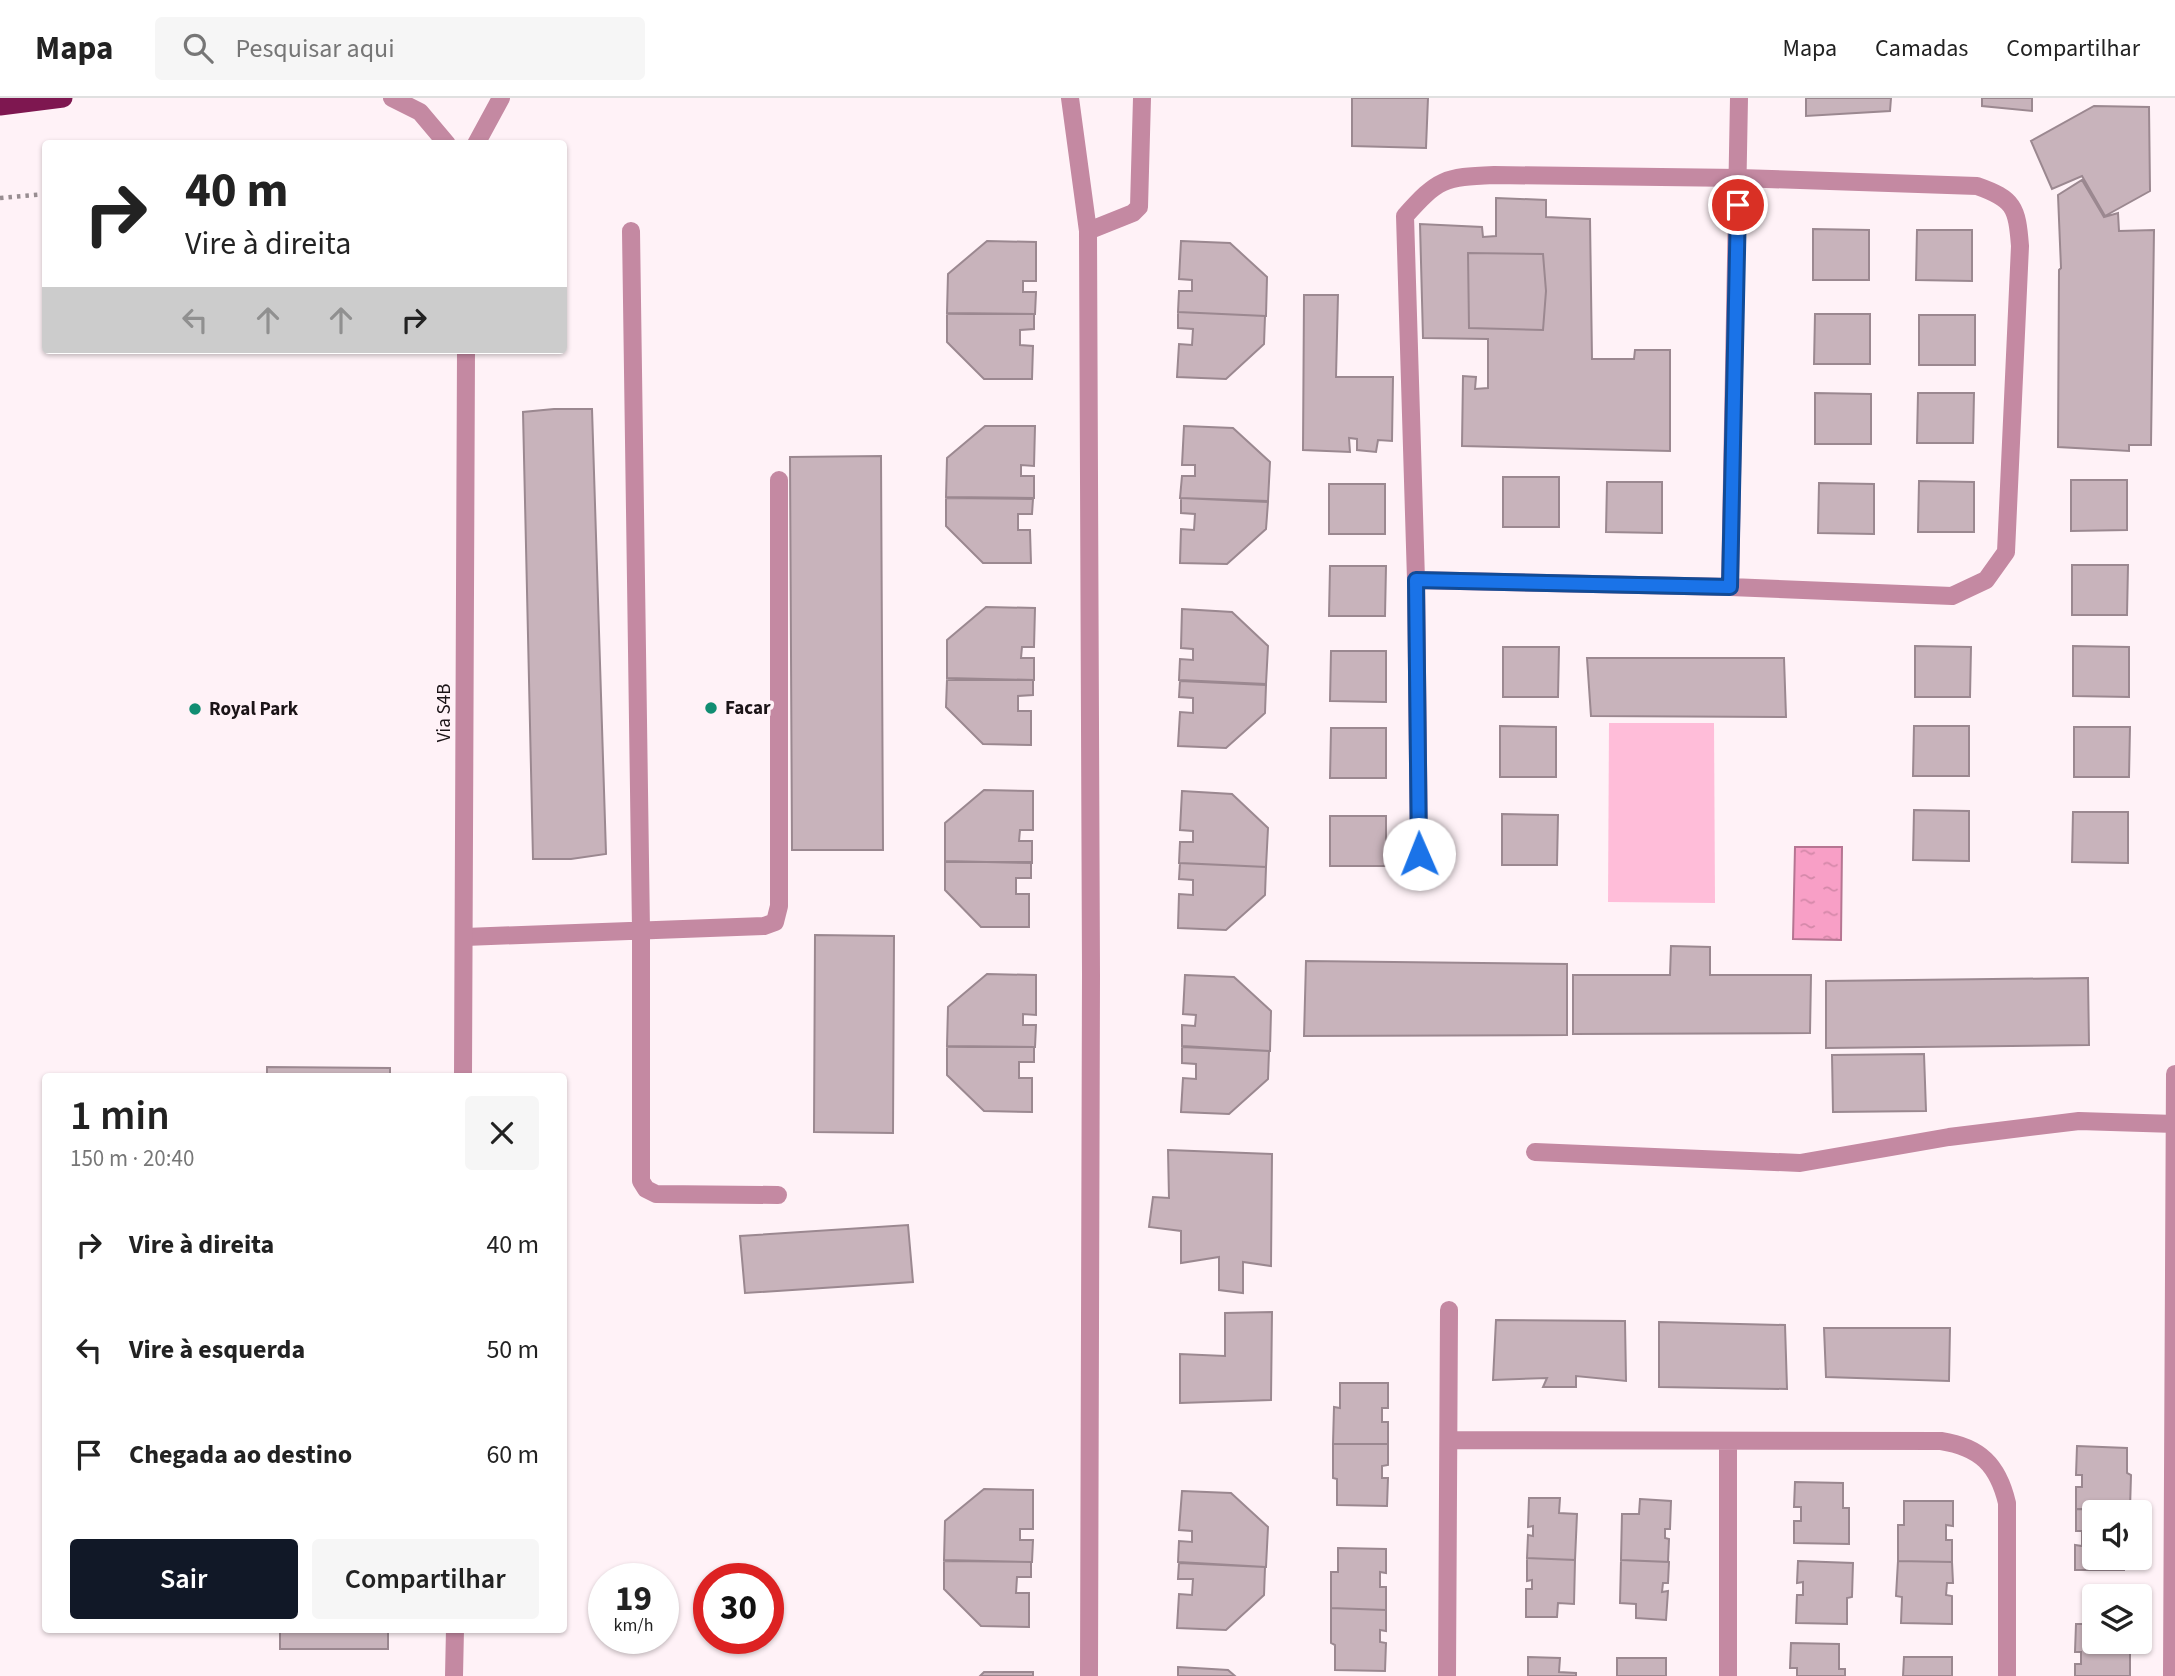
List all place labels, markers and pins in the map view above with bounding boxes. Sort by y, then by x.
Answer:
pin [1708,175,1768,235]
place label: Facar [725,695,771,722]
place label: Royal Park [209,696,299,723]
marker: Facar [703,700,719,716]
marker: Royal Park [187,701,203,717]

